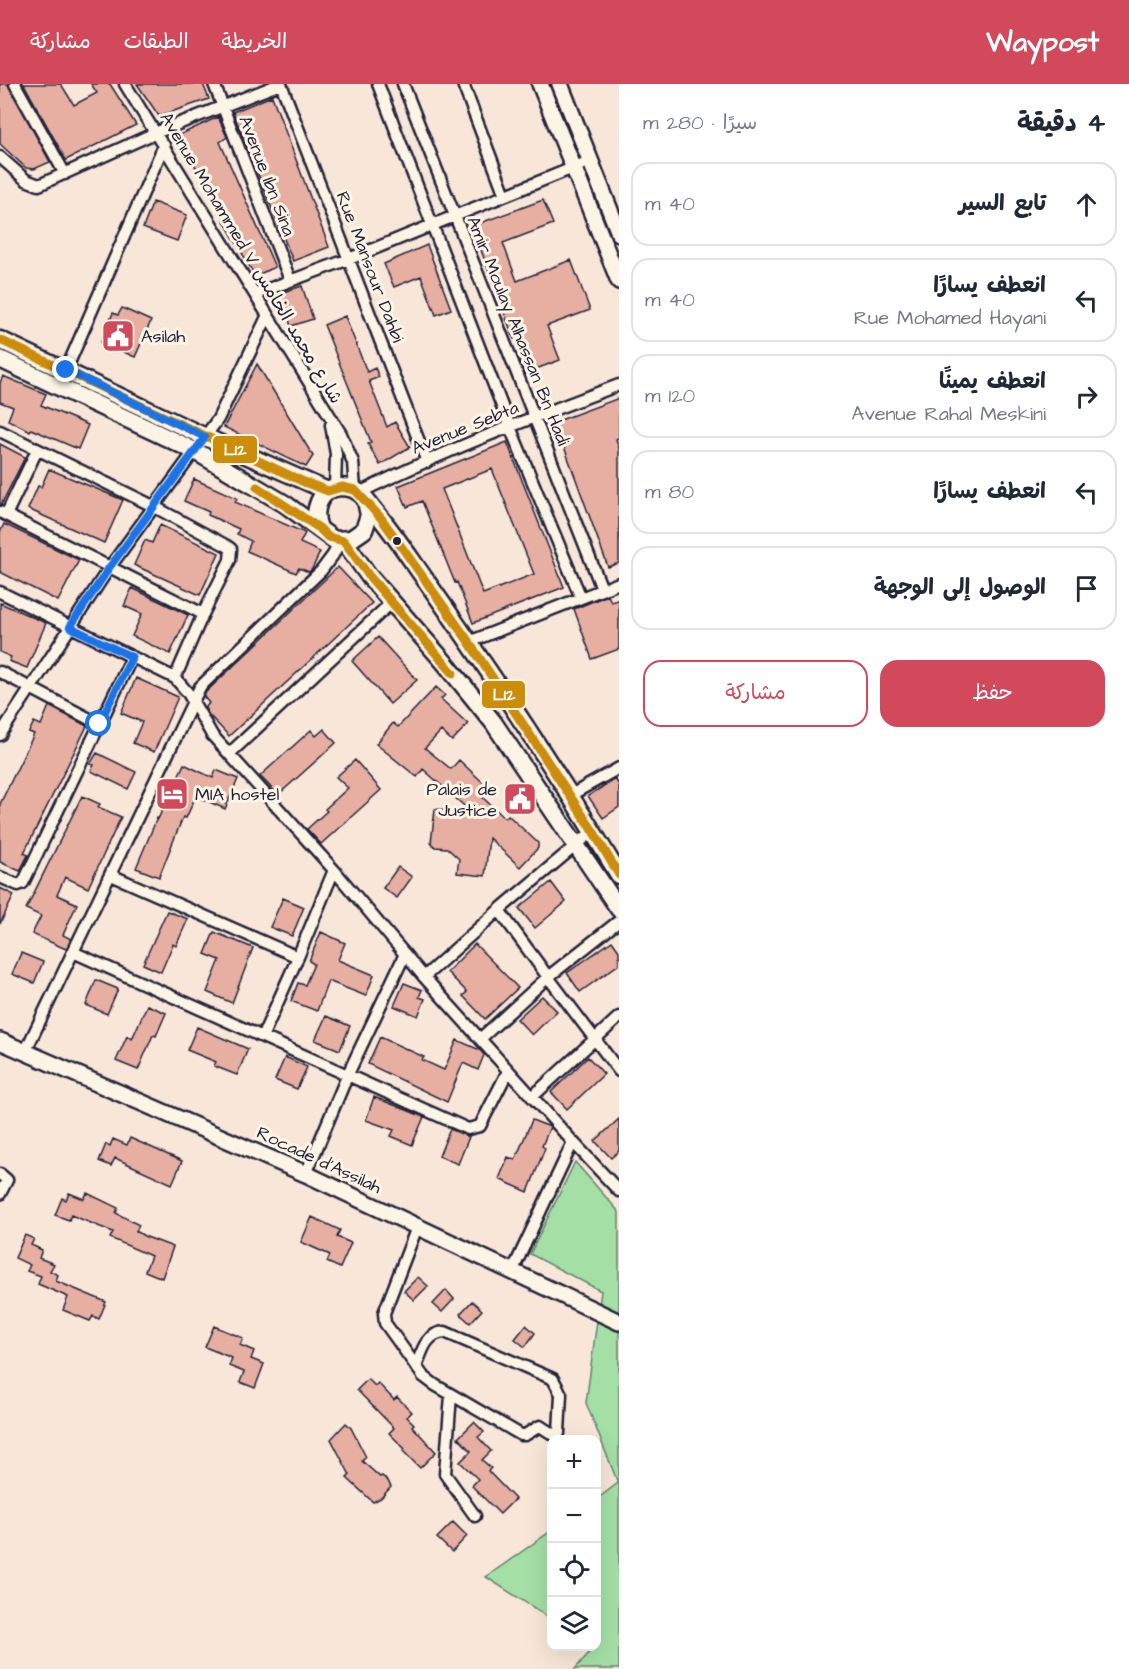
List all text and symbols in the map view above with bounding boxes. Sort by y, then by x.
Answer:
text: Waypost [986,23,1099,62]
text: مشاركة [30,27,91,56]
text: الطبقات [124,27,189,56]
text: الخريطة [222,27,287,56]
text: 4 دقيقة [1017,105,1105,141]
street label: Avenue Mohammed V شارع محمد الخامس [154,107,348,409]
text: سيرًا · 280 m [643,109,757,137]
street label: Avenue Ibn Sina [233,112,301,240]
street label: Rue Mansour Dahbi [330,188,410,346]
text: تابع السير [959,188,1046,219]
icon: ahead [1070,188,1103,221]
text: 40 m [645,190,695,218]
street label: Amir Moulay Alhassan Bn Hadi [459,212,576,450]
text: انعطف يسارًا [933,270,1046,301]
icon: left [1070,284,1103,317]
text: 40 m [645,286,695,314]
text: Rue Mohamed Hayani [854,304,1046,332]
public building icon: Asilah [100,318,136,354]
place label: Asilah [141,324,185,349]
route end [52,356,78,382]
text: انعطف يمينًا [939,366,1046,397]
icon: right [1070,380,1103,413]
text: 120 m [645,382,695,410]
street label: Avenue Sebta [408,395,522,461]
text: Avenue Rahal Meskini [852,400,1046,428]
line badge: LI2 [212,435,258,464]
text: LI2 [224,439,247,461]
text: انعطف يسارًا [933,476,1046,507]
icon: left [1070,476,1103,509]
text: 80 m [645,478,694,506]
unlabelled marker [391,535,403,547]
text: الوصول إلى الوجهة [874,572,1046,603]
icon: arrive [1070,572,1103,605]
button: مشاركة [643,660,868,727]
button: حفظ [880,660,1105,727]
line badge: LI2 [481,680,526,709]
text: LI2 [493,684,516,706]
route start [85,710,111,736]
hotel icon: MIA hostel [154,776,190,812]
place label: Palais de Justice [426,777,497,823]
public building icon: Palais de Justice [502,781,538,817]
place label: MIA hostel [195,782,279,807]
street label: Rocade d'Assilah [253,1120,386,1200]
map controls [547,1435,601,1651]
button: + [547,1435,601,1489]
button: − [547,1489,601,1543]
button: locate [547,1543,601,1597]
button: layers [547,1597,601,1651]

